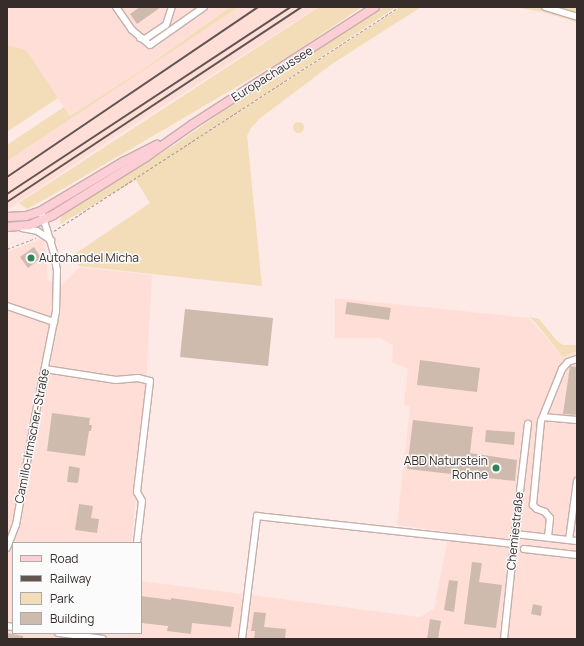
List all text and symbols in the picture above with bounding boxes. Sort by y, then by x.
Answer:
street label: Europachaussee [229,43,315,105]
place label: Autohandel Micha [39,251,139,265]
marker: Autohandel Micha [26,253,36,263]
street label: Camillo-Irmscher-Straße [12,367,52,505]
place label: ABD Naturstein Rohne [404,454,488,482]
marker: ABD Naturstein Rohne [491,463,501,473]
street label: Chemiestraße [504,491,526,571]
legend [12,542,142,634]
text: Road [50,550,78,567]
text: Railway [50,570,91,587]
text: Park [50,590,74,607]
text: Building [50,610,94,627]

